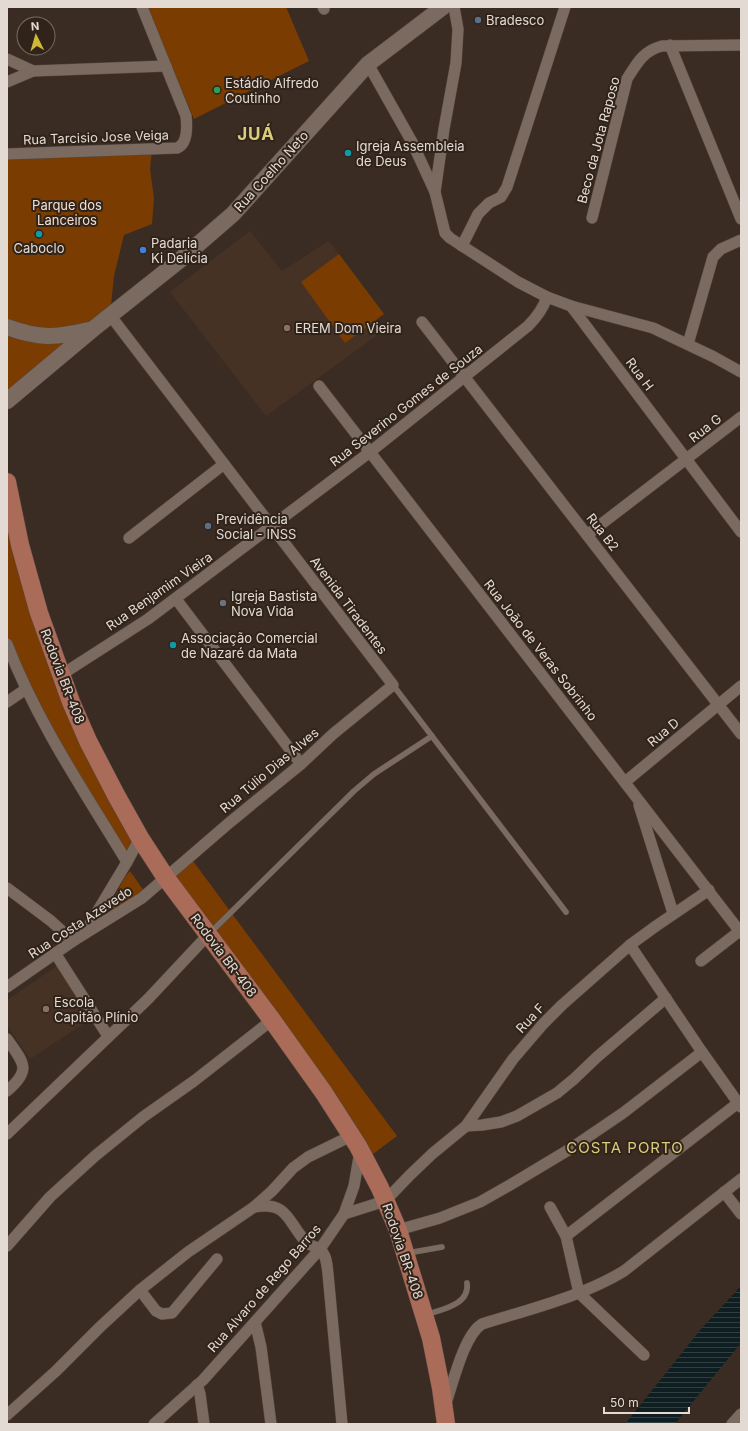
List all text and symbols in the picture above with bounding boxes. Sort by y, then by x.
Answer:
place label: Bradesco [486,12,545,28]
marker: Bradesco [473,15,483,25]
north arrow [16,16,56,56]
text: N [30,19,40,33]
place label: Estádio Alfredo Coutinho [225,75,319,106]
street label: Beco da Jota Raposo [573,75,623,205]
marker: Estádio Alfredo Coutinho [212,85,222,95]
district label: JUÁ [237,123,275,144]
street label: Rua Tarcisio Jose Veiga [23,126,169,148]
street label: Rua Coelho Neto [230,127,312,215]
place label: Igreja Assembleia de Deus [356,138,465,169]
marker: Igreja Assembleia de Deus [343,148,353,158]
park label: Parque dos Lanceiros [32,197,102,228]
marker: Caboclo [34,229,44,239]
place label: Padaria Ki Delícia [151,235,208,266]
place label: Caboclo [14,240,65,256]
marker: Padaria Ki Delícia [138,245,148,255]
place label: EREM Dom Vieira [295,320,402,336]
marker: EREM Dom Vieira [282,323,292,333]
street label: Rua Severino Gomes de Souza [327,340,485,470]
street label: Rua H [623,355,657,393]
street label: Rua G [686,410,724,446]
street label: Rua B2 [583,510,623,554]
place label: Previdência Social - INSS [216,511,296,542]
marker: Previdência Social - INSS [203,521,213,531]
street label: Rua Benjamim Vieira [103,548,215,634]
street label: Avenida Tiradentes [307,553,391,657]
street label: Rua João de Veras Sobrinho [481,576,601,724]
place label: Igreja Bastista Nova Vida [231,588,317,619]
marker: Igreja Bastista Nova Vida [218,598,228,608]
street label: Rodovia BR-408 [38,626,88,726]
place label: Associação Comercial de Nazaré da Mata [181,630,318,661]
marker: Associação Comercial de Nazaré da Mata [168,640,178,650]
street label: Rua D [644,714,682,750]
street label: Rua Túlio Dias Alves [216,724,322,816]
street label: Rua Costa Azevedo [25,882,135,961]
street label: Rodovia BR-408 [187,910,261,1000]
place label: Escola Capitão Plínio [54,994,138,1025]
street label: Rua F [512,1000,548,1036]
marker: Escola Capitão Plínio [41,1004,51,1014]
district label: COSTA PORTO [566,1138,684,1157]
street label: Rodovia BR-408 [379,1201,427,1301]
street label: Rua Alvaro de Rego Barros [204,1221,324,1355]
scale bar [604,1389,689,1415]
text: 50 m [610,1395,639,1410]

